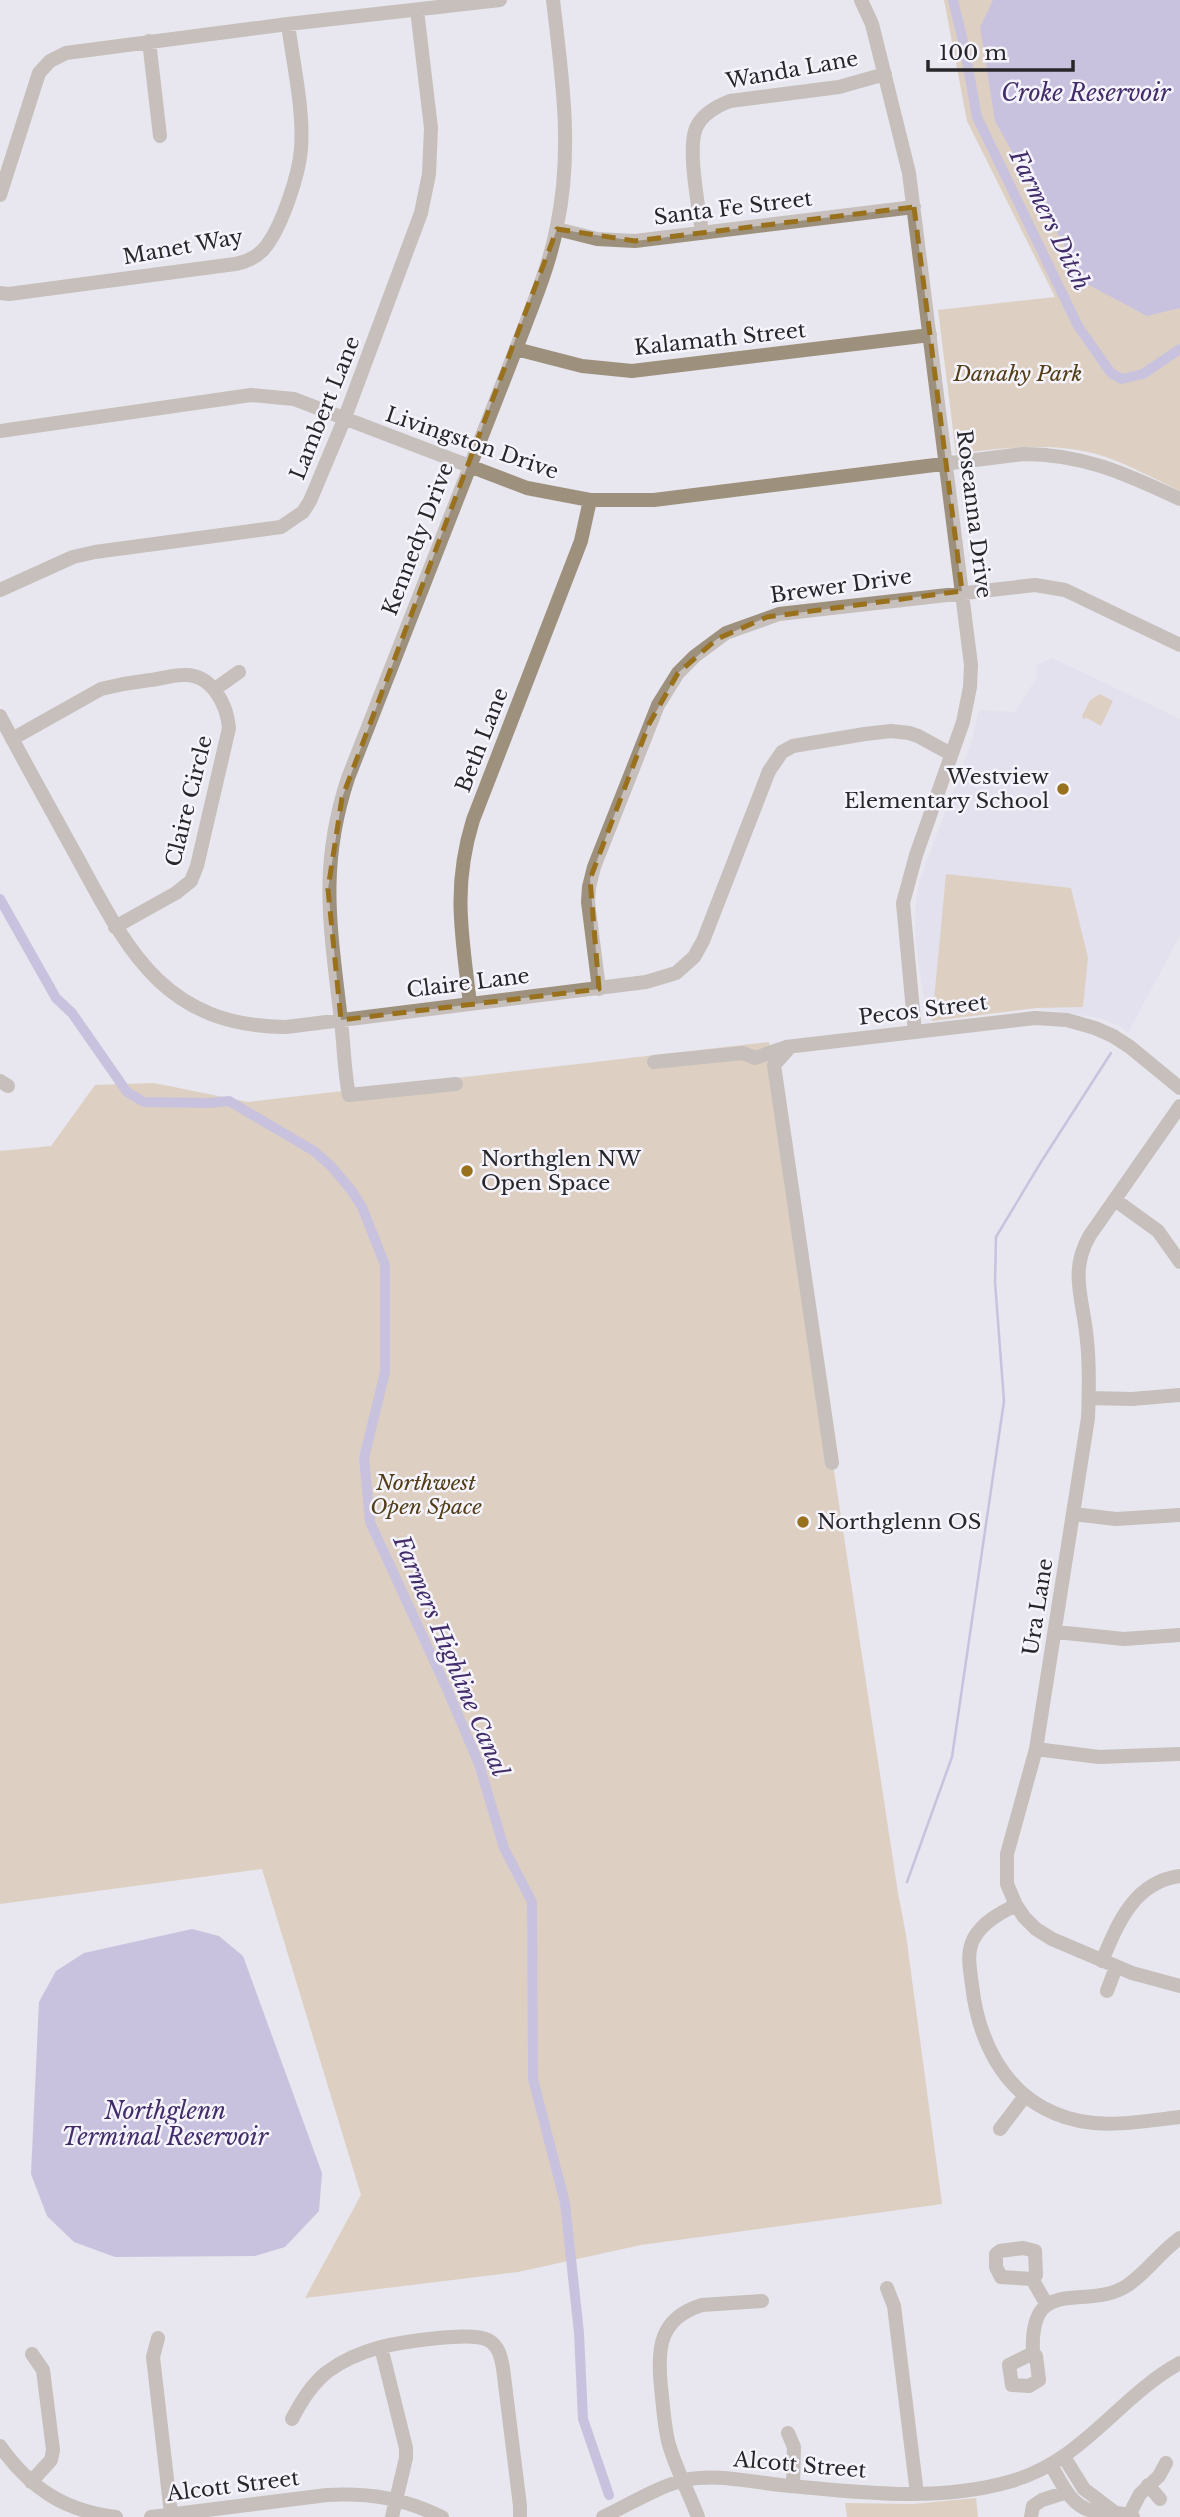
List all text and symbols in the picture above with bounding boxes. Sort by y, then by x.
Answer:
scale bar [928,28,1073,72]
text: 100 m [939,40,1007,66]
street label: Wanda Lane [723,46,860,95]
water label: Croke Reservoir [1001,79,1172,107]
water label: Farmers Ditch [1003,144,1096,295]
street label: Santa Fe Street [652,185,814,231]
street label: Manet Way [121,224,246,270]
street label: Kalamath Street [633,317,807,361]
street label: Lambert Lane [284,332,366,484]
park label: Danahy Park [953,361,1082,387]
street label: Livingston Drive [382,401,562,485]
street label: Roseanna Drive [951,428,997,600]
street label: Kennedy Drive [377,459,459,619]
street label: Brewer Drive [769,563,913,609]
street label: Beth Lane [450,684,514,796]
street label: Claire Circle [160,733,218,869]
place label: Westview Elementary School [844,764,1049,814]
marker: Westview Elementary School [1055,781,1071,797]
street label: Claire Lane [405,963,531,1003]
street label: Pecos Street [857,989,989,1031]
place label: Northglen NW Open Space [481,1146,641,1196]
marker: Northglen NW Open Space [459,1163,475,1179]
park label: Northwest Open Space [370,1470,482,1520]
place label: Northglenn OS [817,1509,981,1535]
marker: Northglenn OS [795,1514,811,1530]
water label: Farmers Highline Canal [387,1530,515,1782]
street label: Ura Lane [1017,1556,1059,1658]
water label: Northglenn Terminal Reservoir [62,2097,270,2151]
street label: Alcott Street [732,2446,867,2484]
street label: Alcott Street [164,2465,301,2507]

